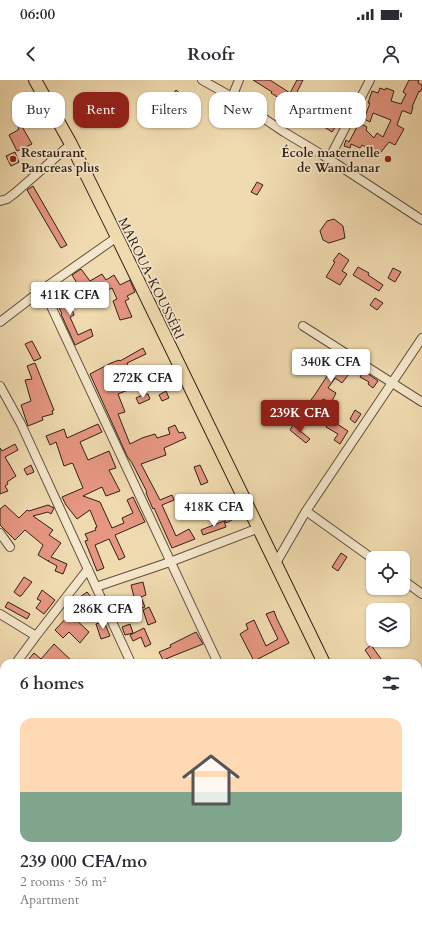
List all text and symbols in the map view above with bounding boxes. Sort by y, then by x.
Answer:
text: 06:00 [20,4,55,24]
text: Roofr [187,42,235,67]
icon: back [20,43,42,65]
icon: person [380,43,402,65]
chip: Buy [12,92,65,128]
chip: Rent [73,92,129,128]
chip: Filters [137,92,201,128]
chip: New [209,92,267,128]
chip: Apartment [275,92,366,128]
place label: Restaurant Pancreas plus [21,144,100,177]
place label: École maternelle de Wamdanar [281,144,381,177]
marker: Restaurant Pancreas plus [8,154,18,164]
marker: École maternelle de Wamdanar [383,154,393,164]
street label: MAROUA-KOUSSÉRI [114,215,188,342]
pin: 411K CFA [29,282,111,316]
text: 411K CFA [40,286,100,304]
pin: 340K CFA [290,349,372,383]
text: 340K CFA [301,353,361,371]
pin: 272K CFA [102,365,184,399]
text: 272K CFA [113,369,173,387]
pin: 239K CFA [259,400,341,434]
text: 239K CFA [270,404,330,422]
pin: 418K CFA [173,494,255,528]
text: 418K CFA [184,498,244,516]
map controls [366,551,410,647]
button: locate [366,551,410,595]
pin: 286K CFA [62,596,144,630]
text: 286K CFA [73,600,133,618]
button: layers [366,603,410,647]
text: 6 homes [20,672,84,695]
icon: filters [380,672,402,694]
icon: home [175,744,247,816]
text: 239 000 CFA/mo [20,850,147,873]
text: 2 rooms · 56 m² [20,873,107,891]
text: Apartment [20,891,79,909]

